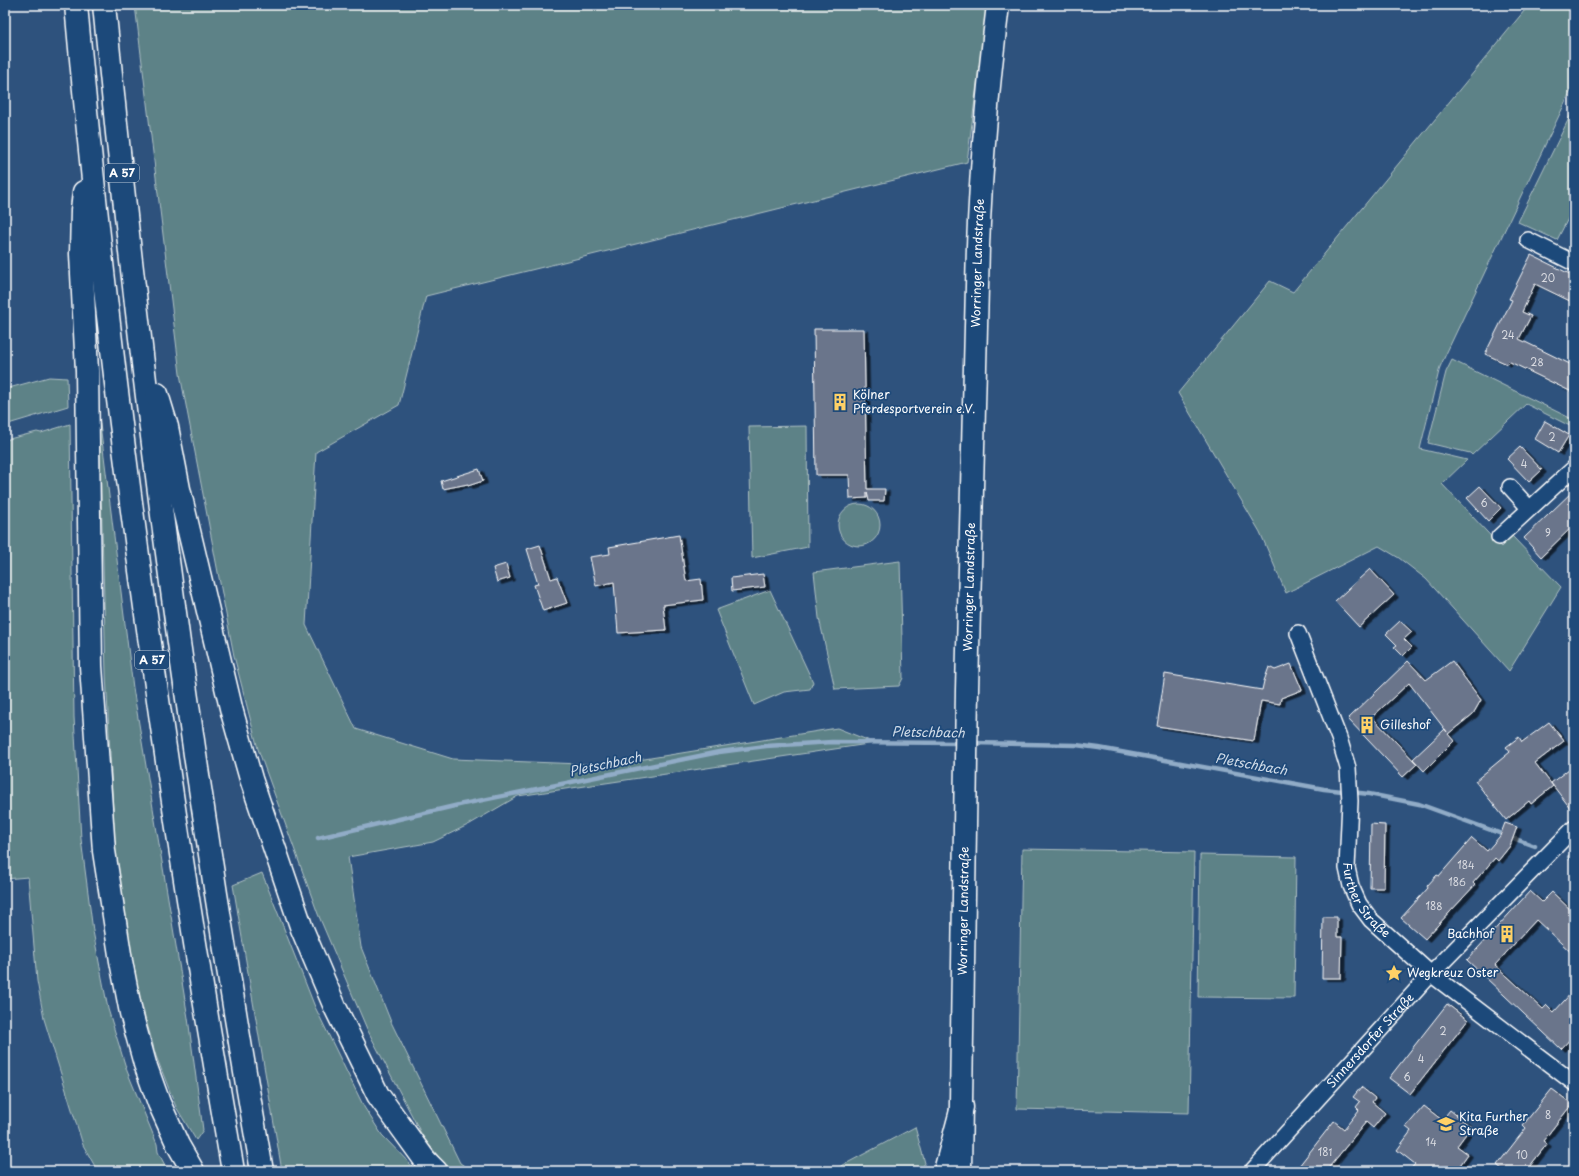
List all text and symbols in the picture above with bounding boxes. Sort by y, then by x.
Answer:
road number: A 57 [105,164,139,182]
street label: Worringer Landstraße [966,198,988,328]
house number: 20 [1541,270,1555,285]
house number: 24 [1501,327,1515,342]
house number: 28 [1530,354,1544,369]
place label: Kölner Pferdesportverein e.V. [853,385,976,417]
building icon: Kölner Pferdesportverein e.V. [830,392,850,412]
house number: 2 [1548,429,1556,444]
house number: 4 [1521,456,1528,471]
house number: 6 [1480,495,1488,510]
street label: Worringer Landstraße [958,522,979,652]
house number: 9 [1545,525,1551,540]
road number: A 57 [135,651,169,669]
building icon: Gilleshof [1357,715,1377,735]
place label: Gilleshof [1380,715,1432,733]
water label: Pletschbach [891,721,965,742]
water label: Pletschbach [567,747,643,780]
water label: Pletschbach [1213,748,1289,779]
street label: Worringer Landstraße [953,846,973,976]
house number: 184 [1457,857,1475,872]
street label: Further Straße [1339,862,1395,941]
house number: 186 [1448,874,1466,889]
house number: 188 [1426,898,1442,913]
place label: Bachhof [1447,924,1495,942]
building icon: Bachhof [1497,924,1517,944]
place icon: Wegkreuz Oster [1384,963,1404,983]
place label: Wegkreuz Oster [1407,963,1499,981]
street label: Sinnersdorfer Straße [1322,989,1417,1091]
house number: 2 [1439,1023,1447,1038]
house number: 4 [1418,1051,1425,1066]
house number: 6 [1403,1069,1411,1084]
place label: Kita Further Straße [1459,1107,1528,1139]
house number: 8 [1545,1107,1551,1122]
school or university icon: Kita Further Straße [1436,1114,1456,1134]
house number: 14 [1425,1134,1437,1149]
house number: 181 [1318,1144,1332,1159]
house number: 10 [1516,1147,1528,1162]

